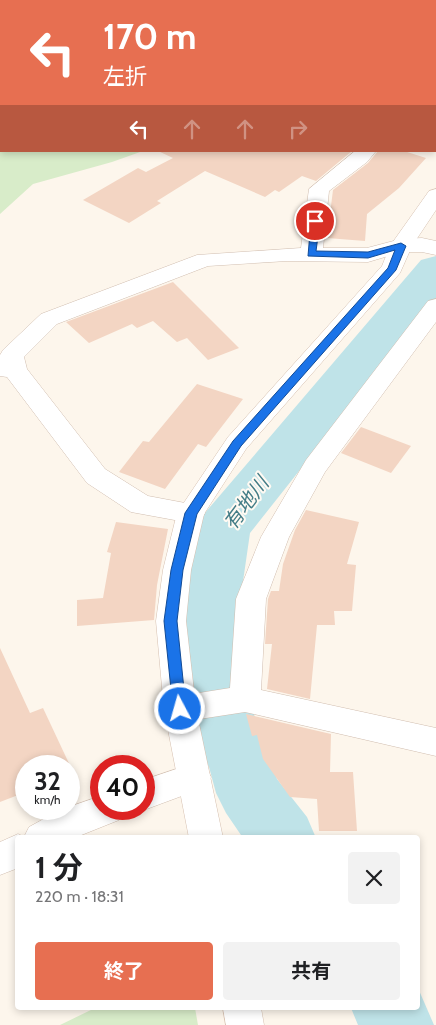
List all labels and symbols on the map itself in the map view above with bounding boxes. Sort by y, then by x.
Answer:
pin [294,200,336,242]
water label: 有地川 [218,470,275,534]
position arrow [153,682,205,734]
speed limit sign: 40 [90,755,155,820]

